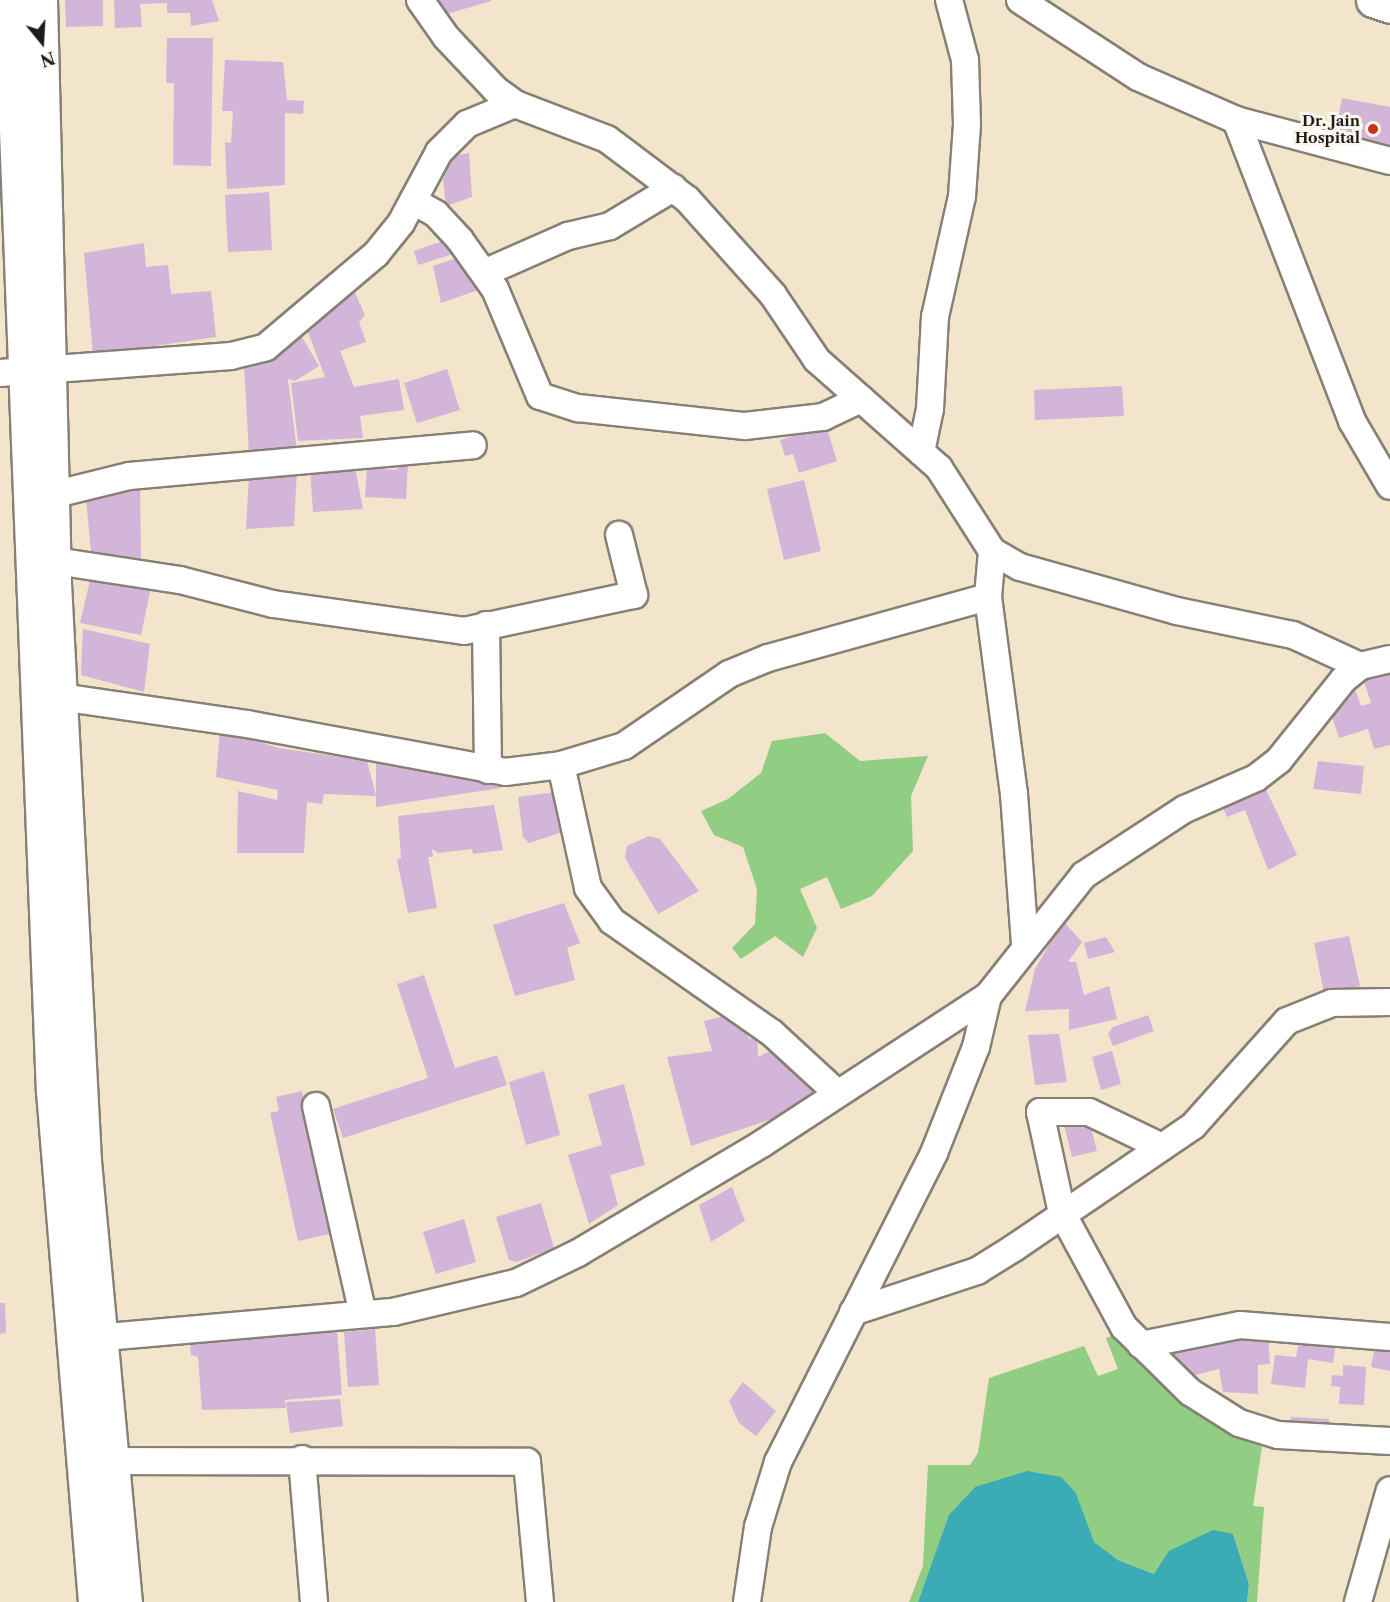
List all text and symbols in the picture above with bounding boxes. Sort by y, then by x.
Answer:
north arrow [12,12,72,72]
text: N [38,47,57,71]
place label: Dr. Jain Hospital [1295,111,1360,146]
marker: Dr. Jain Hospital [1364,120,1382,138]

